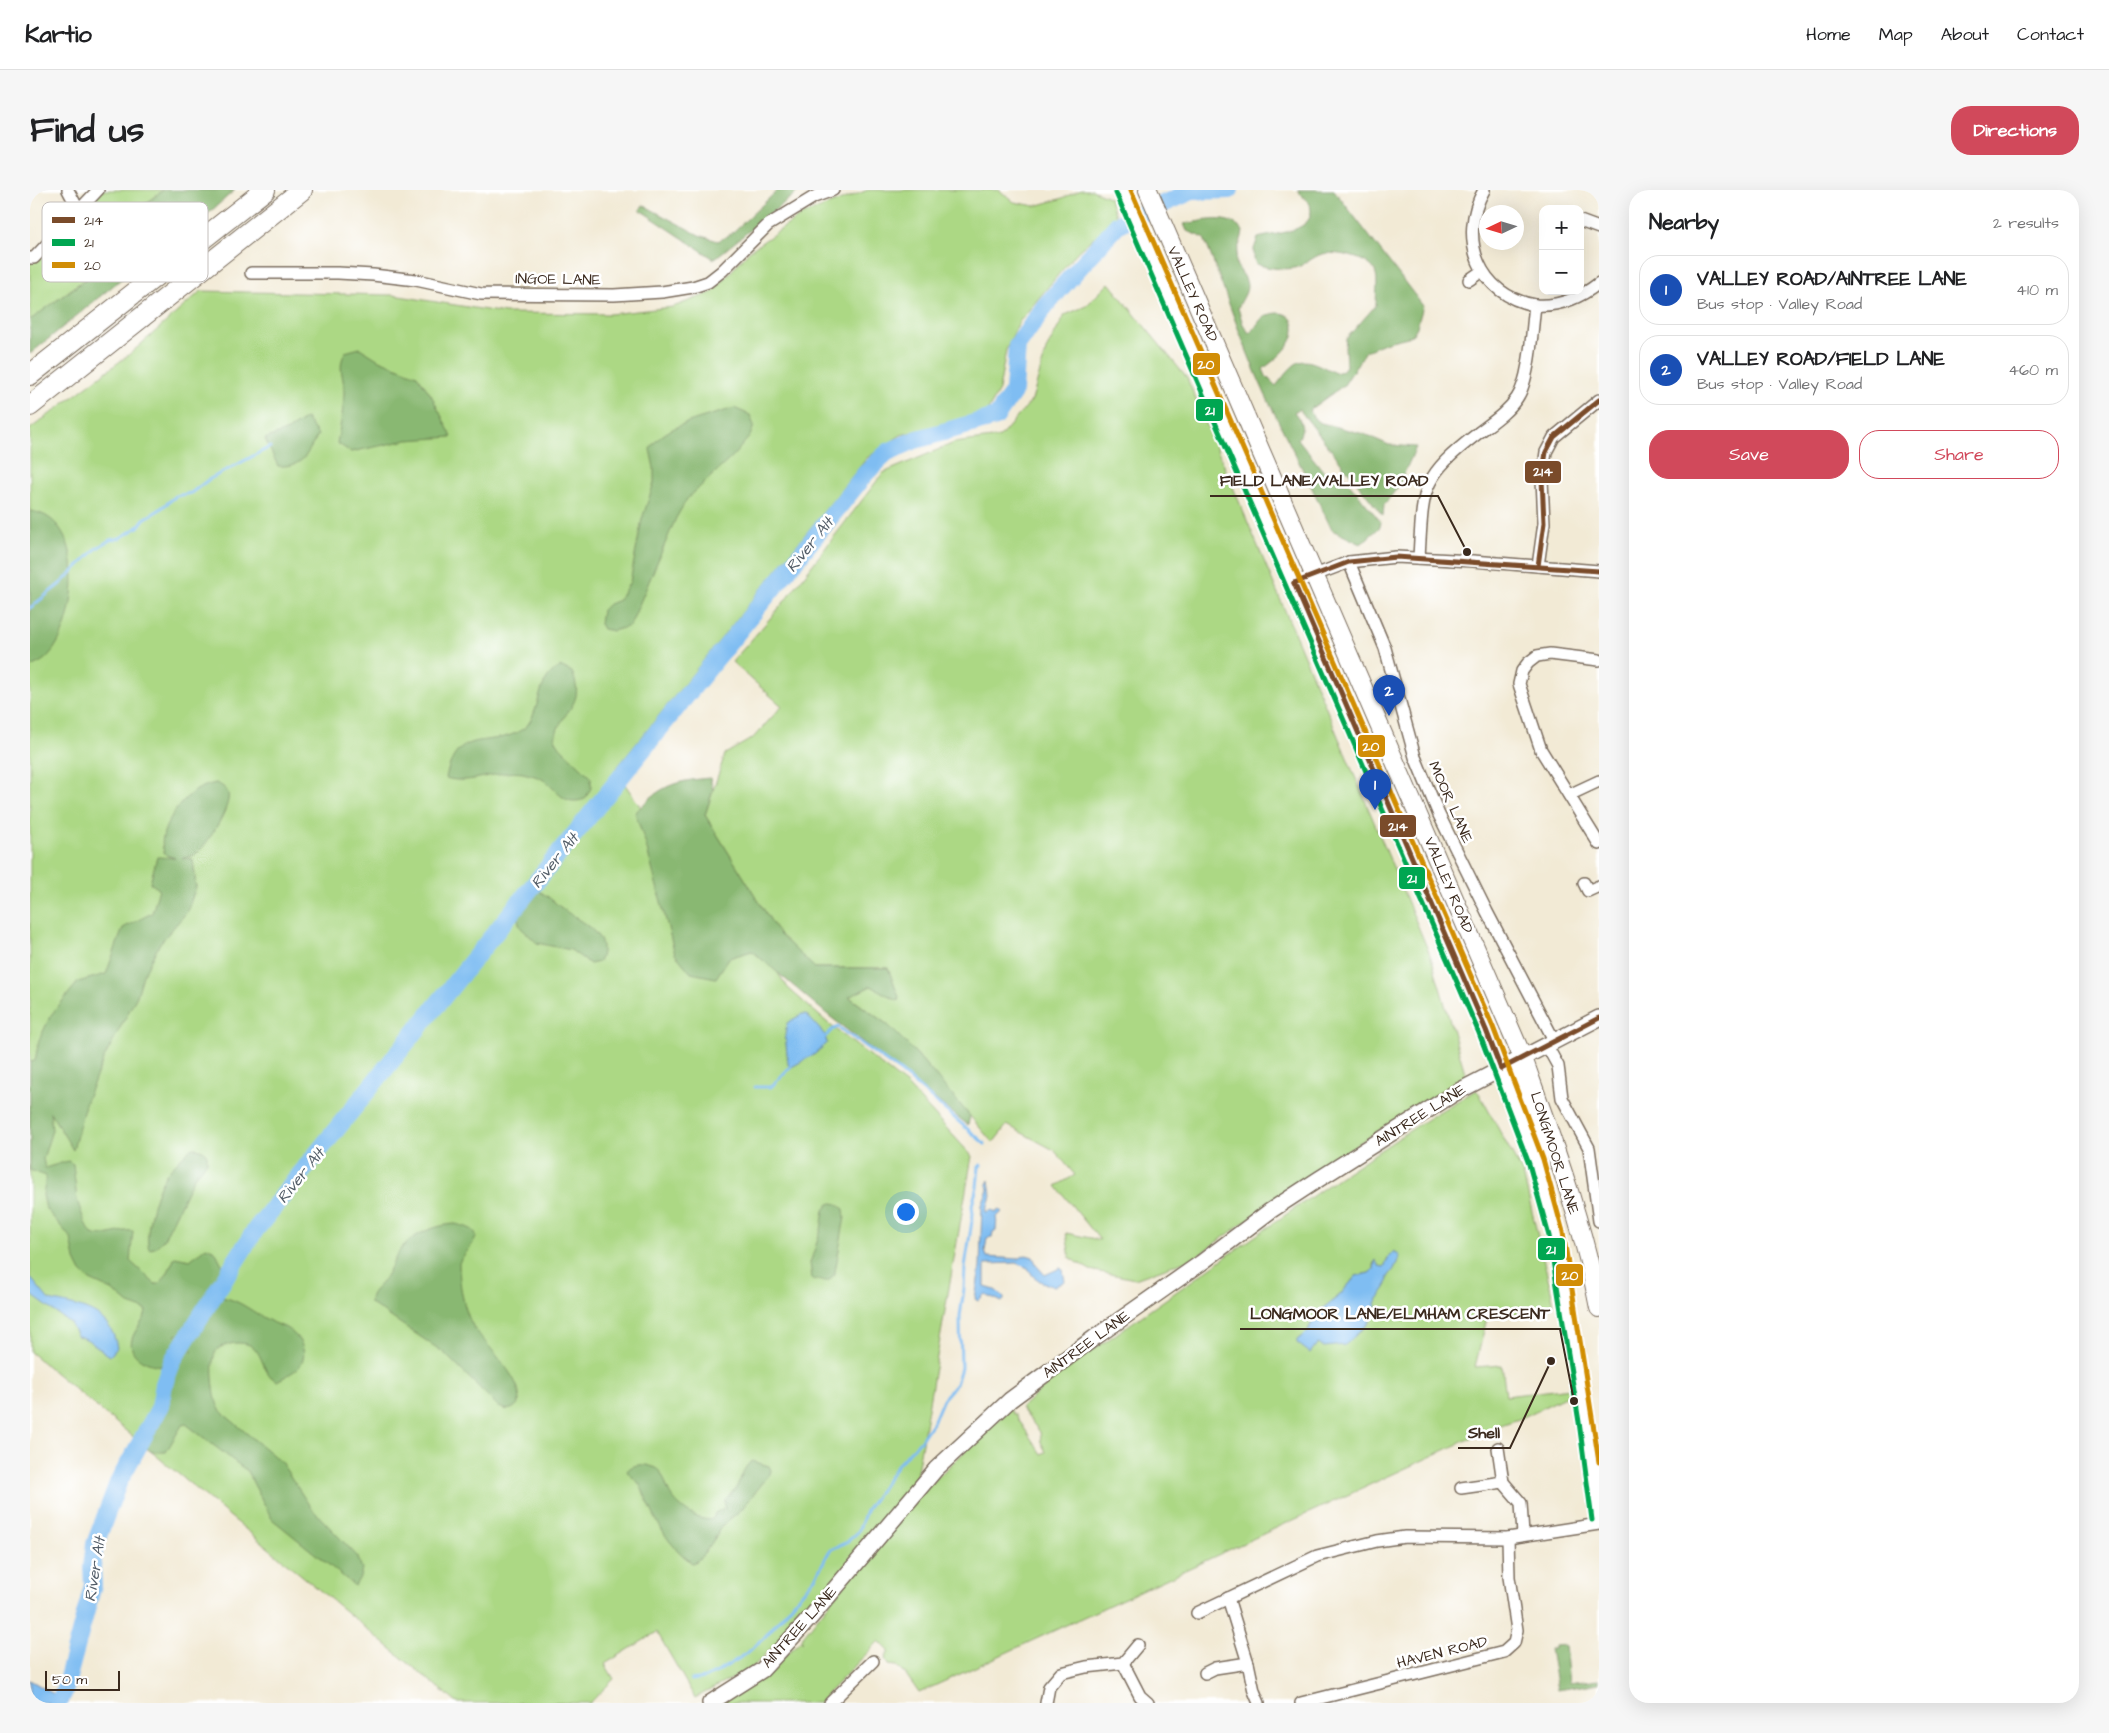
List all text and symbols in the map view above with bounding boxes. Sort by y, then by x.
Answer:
text: Kartio [25,18,92,52]
text: Home [1806,22,1851,47]
text: Map [1879,22,1913,47]
text: About [1941,22,1989,47]
text: Contact [2017,22,2084,47]
text: Find us [30,106,144,155]
button: Directions [1951,106,2079,155]
legend [42,202,208,282]
north arrow [1479,205,1524,250]
map controls [1539,205,1584,295]
button: + [1539,205,1584,250]
text: Nearby [1649,208,1719,237]
text: 214 [84,211,104,231]
text: 2 results [1993,212,2059,234]
text: 21 [84,233,94,253]
street label: VALLEY ROAD [1162,243,1223,346]
button: − [1539,250,1584,295]
text: 20 [84,256,101,276]
text: VALLEY ROAD/AINTREE LANE [1697,266,1967,293]
street label: INGOE LANE [515,268,601,291]
text: 1 [1665,279,1667,301]
text: 410 m [2016,279,2058,301]
text: Bus stop · Valley Road [1697,293,1862,315]
text: VALLEY ROAD/FIELD LANE [1697,346,1945,373]
line badge: 20 [1192,352,1221,376]
text: 20 [1197,355,1215,375]
text: 2 [1661,359,1671,381]
text: 460 m [2008,359,2058,381]
text: Bus stop · Valley Road [1697,373,1862,395]
line badge: 21 [1195,398,1224,422]
text: 21 [1204,401,1215,421]
button: Save [1649,430,1849,479]
button: Share [1859,430,2059,479]
line badge: 214 [1524,460,1562,484]
text: 214 [1532,462,1553,482]
callout: FIELD LANE/VALLEY ROAD [1210,465,1438,496]
text: FIELD LANE/VALLEY ROAD [1220,470,1429,492]
water label: River Alt [781,511,840,577]
pin: 2 [1373,675,1405,716]
line badge: 20 [1357,734,1386,758]
text: 20 [1362,737,1380,757]
street label: MOOR LANE [1423,758,1478,847]
pin: 1 [1359,769,1391,810]
line badge: 214 [1379,814,1417,838]
text: 214 [1387,817,1408,837]
water label: River Alt [526,827,585,893]
street label: VALLEY ROAD [1419,834,1478,937]
line badge: 21 [1398,866,1426,890]
text: 21 [1406,869,1417,889]
street label: AINTREE LANE [1371,1079,1470,1152]
street label: LONGMOOR LANE [1525,1089,1584,1217]
water label: River Alt [272,1142,331,1208]
your location [893,1199,919,1225]
line badge: 21 [1537,1237,1566,1261]
text: 21 [1545,1240,1556,1260]
line badge: 20 [1555,1263,1584,1287]
text: 20 [1561,1266,1579,1286]
callout: LONGMOOR LANE/ELMHAM CRESCENT [1240,1298,1560,1329]
text: LONGMOOR LANE/ELMHAM CRESCENT [1250,1303,1551,1325]
street label: AINTREE LANE [1038,1305,1134,1383]
callout: Shell [1458,1417,1510,1448]
text: Shell [1467,1422,1500,1444]
water label: River Alt [79,1534,111,1603]
street label: AINTREE LANE [757,1582,842,1673]
street label: HAVEN ROAD [1395,1631,1490,1674]
scale bar [45,1668,120,1691]
text: 50 m [52,1670,87,1690]

